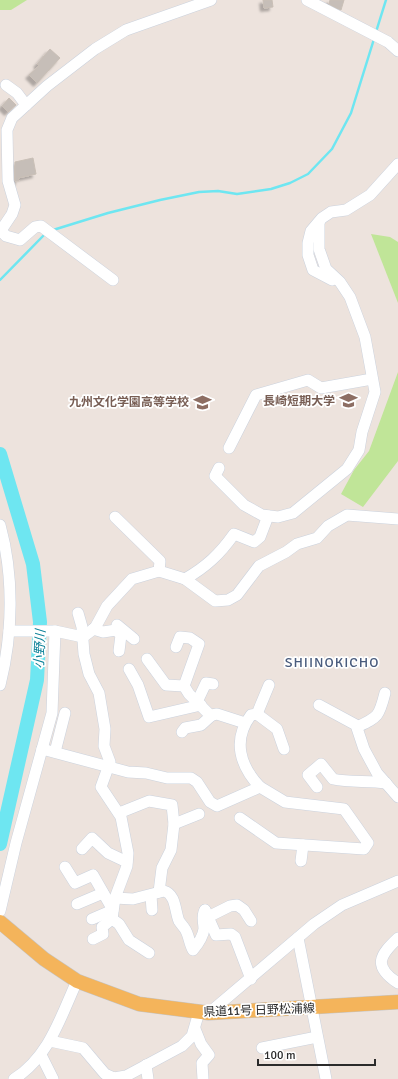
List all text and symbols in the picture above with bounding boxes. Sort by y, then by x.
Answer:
school or university icon: 長崎短期大学 [338,391,358,411]
school or university icon: 九州文化学園高等学校 [192,392,212,412]
place label: 長崎短期大学 [263,394,335,409]
place label: 九州文化学園高等学校 [69,395,189,410]
water label: 小野川 [31,627,49,669]
district label: SHIINOKICHO [285,654,379,671]
street label: 県道11号 日野松浦線 [203,1001,315,1020]
scale bar [258,1041,375,1067]
text: 100 m [264,1048,296,1063]

